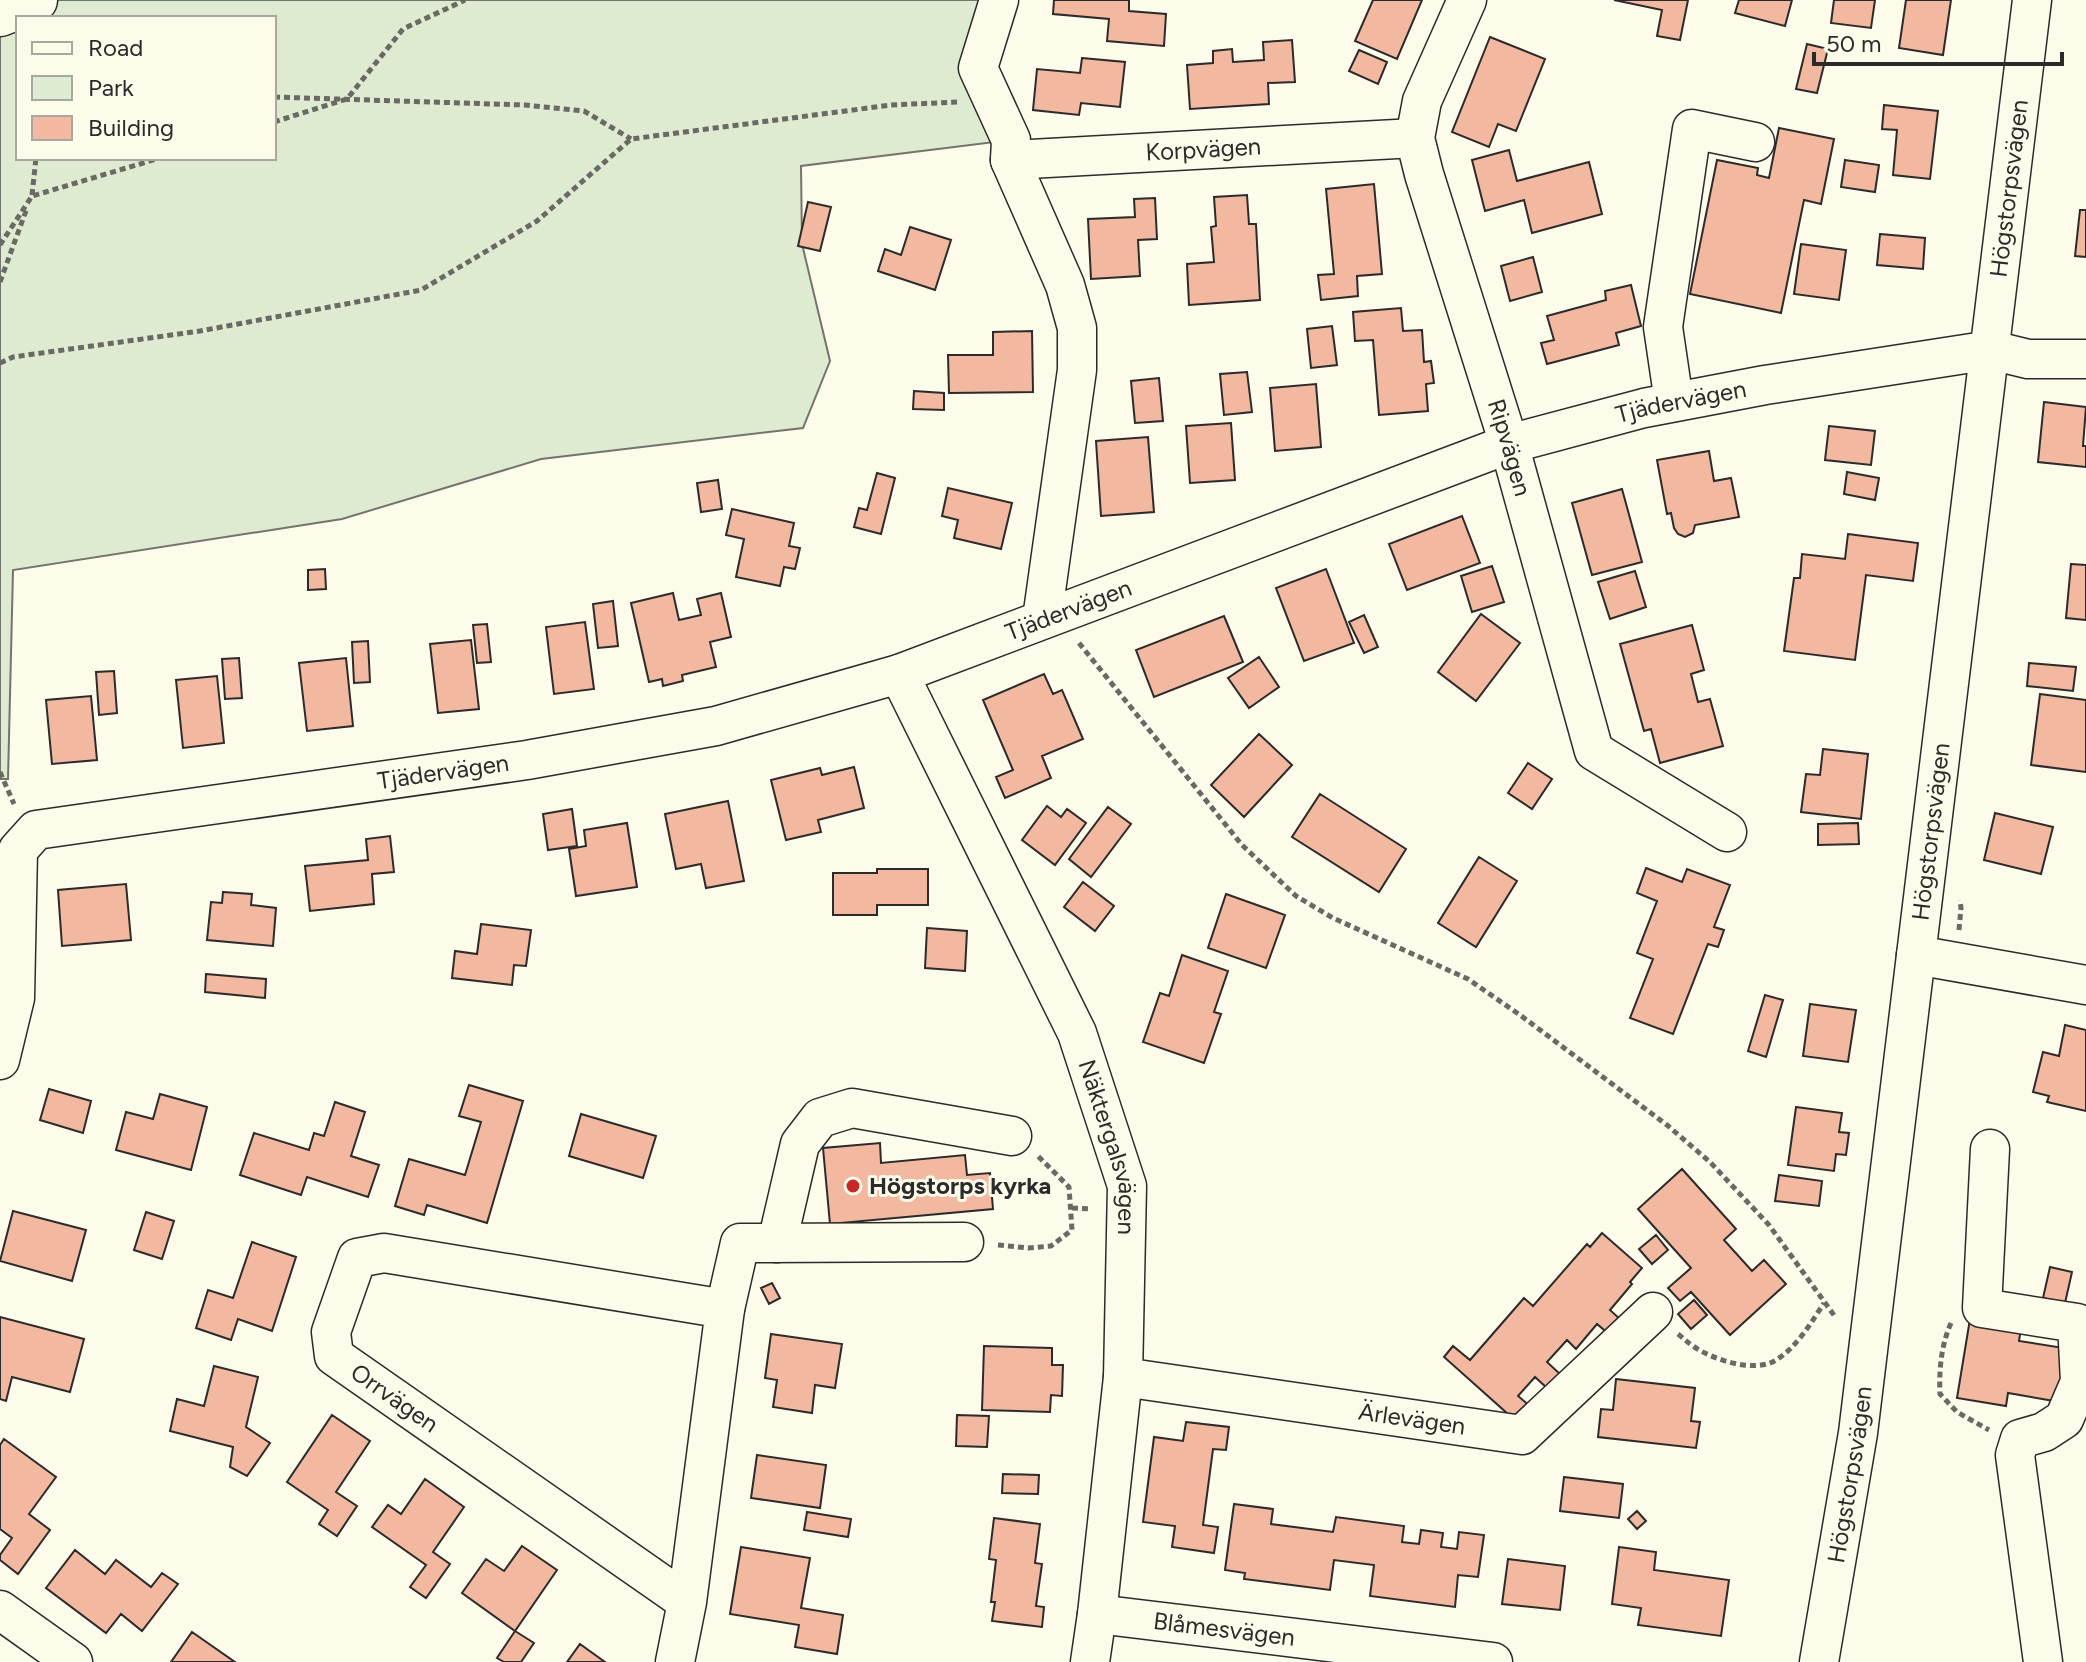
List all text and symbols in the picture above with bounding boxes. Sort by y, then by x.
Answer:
legend [16,16,276,160]
scale bar [1814,16,2062,66]
text: 50 m [1826,29,1882,58]
text: Road [88,33,143,62]
text: Park [88,73,134,102]
street label: Högstorpsvägen [1983,98,2034,279]
text: Building [88,113,174,142]
street label: Korpvägen [1145,131,1262,167]
street label: Tjädervägen [1612,374,1748,429]
street label: Ripvägen [1482,395,1538,499]
street label: Tjädervägen [1001,573,1135,647]
street label: Högstorpsvägen [1905,741,1956,922]
street label: Tjädervägen [375,748,511,795]
street label: Näktergalsvägen [1073,1056,1142,1235]
place label: Högstorps kyrka [869,1171,1051,1200]
marker: Högstorps kyrka [844,1177,862,1195]
street label: Orrvägen [345,1357,444,1438]
street label: Högstorpsvägen [1821,1384,1878,1565]
street label: Ärlevägen [1357,1396,1467,1441]
street label: Blåmesvägen [1152,1606,1296,1652]

